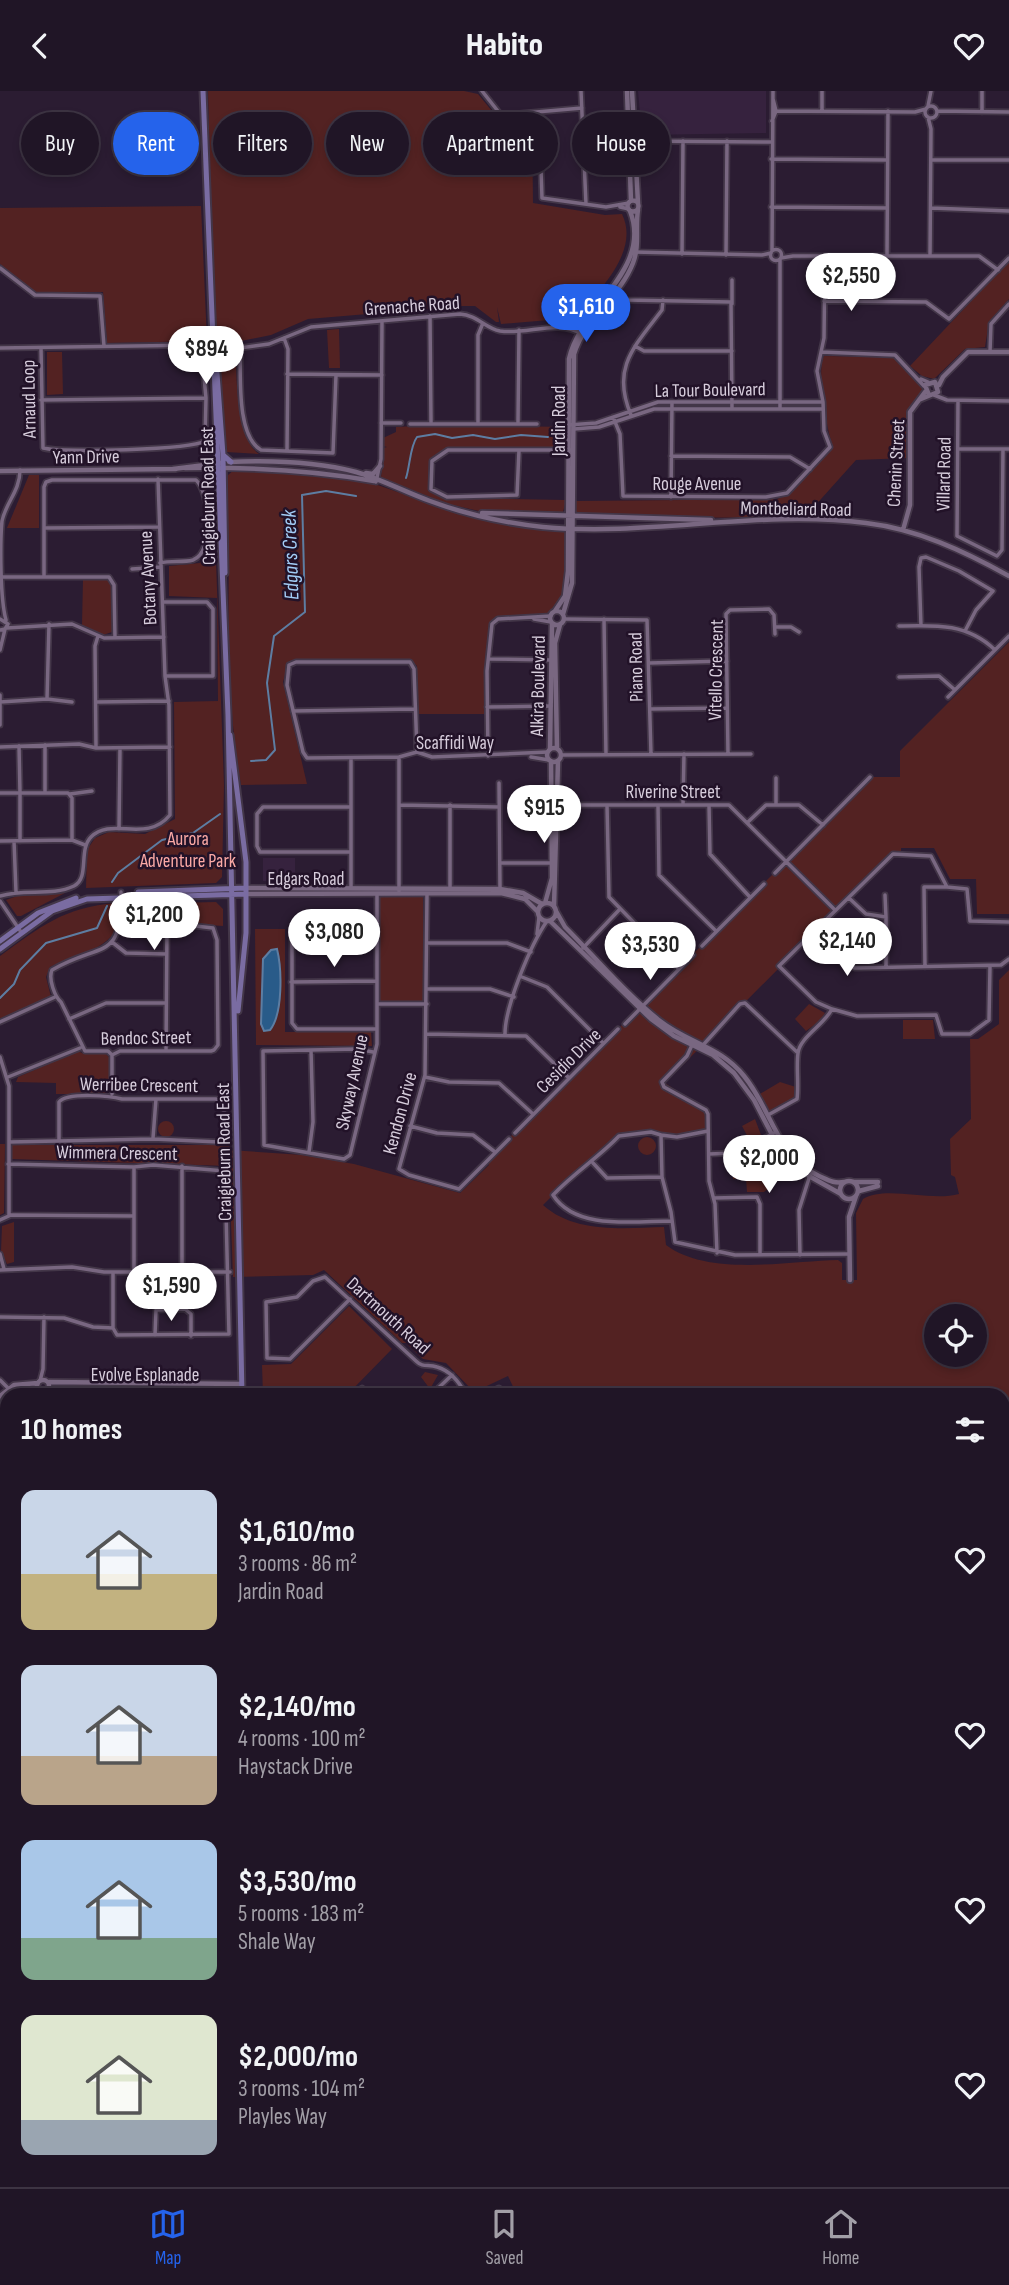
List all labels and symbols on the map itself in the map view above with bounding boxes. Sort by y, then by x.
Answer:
pin: $2,550 [794,253,908,313]
pin: $1,610 [529,285,643,344]
street label: Grenache Road [364,292,461,321]
pin: $894 [165,327,247,386]
street label: Arnaud Loop [17,359,42,440]
street label: La Tour Boulevard [654,378,766,403]
street label: Jardin Road [548,386,571,457]
street label: Chenin Street [883,418,910,508]
street label: Craigieburn Road East [196,426,221,565]
street label: Villard Road [932,437,957,511]
street label: Yann Drive [52,445,120,470]
street label: Rouge Avenue [653,473,742,496]
street label: Montbeliard Road [740,497,852,522]
water label: Edgars Creek [276,508,305,600]
street label: Botany Avenue [135,530,162,626]
street label: Vitello Crescent [704,619,729,721]
street label: Piano Road [624,632,649,702]
street label: Alkira Boulevard [526,635,551,738]
street label: Scaffidi Way [416,732,495,755]
street label: Riverine Street [625,781,721,804]
pin: $915 [503,785,585,845]
park label: Aurora Adventure Park [139,828,237,873]
street label: Edgars Road [268,868,344,891]
pin: $1,200 [97,893,211,952]
pin: $3,080 [277,909,391,969]
pin: $2,140 [790,919,904,978]
pin: $3,530 [593,923,707,982]
street label: Cesidio Drive [532,1024,606,1098]
street label: Bendoc Street [100,1026,192,1051]
street label: Skyway Avenue [331,1032,374,1132]
street label: Kendon Drive [378,1070,422,1157]
street label: Werribee Crescent [80,1073,199,1098]
street label: Craigieburn Road East [212,1082,237,1221]
pin: $2,000 [712,1135,826,1195]
street label: Wimmera Crescent [56,1141,178,1166]
pin: $1,590 [114,1263,228,1323]
street label: Dartmouth Road [341,1273,435,1360]
street label: Evolve Esplanade [91,1364,199,1387]

